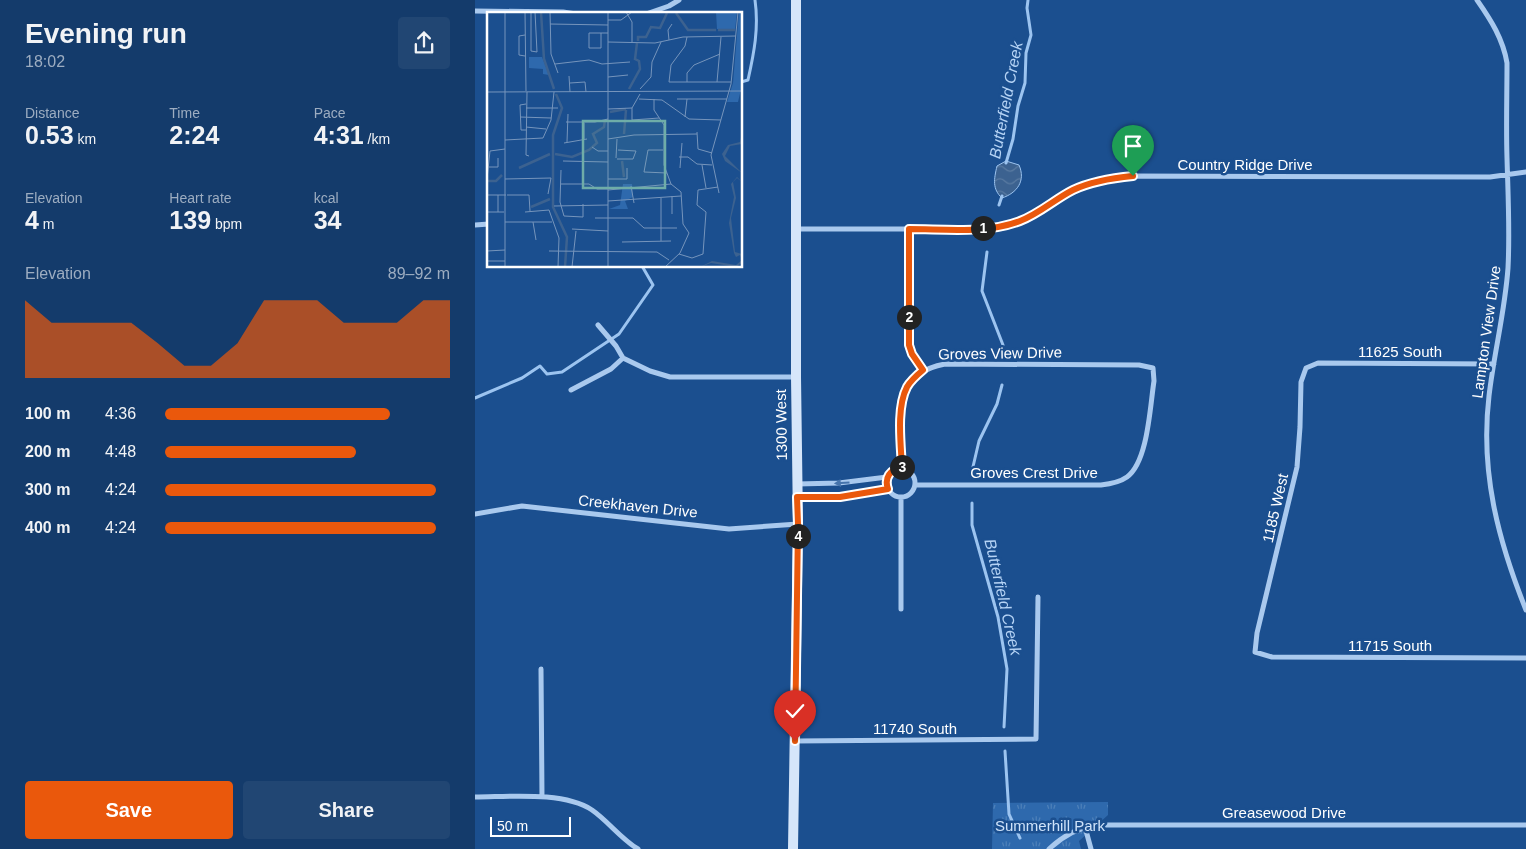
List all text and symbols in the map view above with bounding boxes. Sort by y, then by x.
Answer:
inset map [487,12,743,268]
button: share [398,17,450,69]
text: Evening run [25,18,187,49]
water label: Butterfield Creek [986,39,1026,160]
text: 18:02 [25,53,65,70]
text: Distance [25,105,79,121]
text: Time [169,105,200,121]
text: Pace [314,105,346,121]
text: 0.53 [25,121,74,149]
text: 2:24 [169,121,219,149]
text: 4:31 [314,121,364,149]
pin [1112,125,1154,176]
text: km [74,131,96,147]
text: /km [364,131,390,147]
icon: arrive [1119,132,1147,160]
street label: Country Ridge Drive [1177,156,1313,173]
text: Elevation [25,190,83,206]
text: Heart rate [169,190,232,206]
text: kcal [314,190,339,206]
text: 4 [25,206,39,234]
text: 139 [169,206,211,234]
text: 34 [314,206,341,234]
text: m [39,216,54,232]
text: bpm [211,216,242,232]
pin: 1 [971,216,995,240]
text: 1 [980,220,987,236]
street label: Lampton View Drive [1468,264,1504,400]
text: Elevation [25,265,91,282]
text: 89–92 m [388,265,450,282]
pin: 2 [897,304,921,330]
text: 2 [906,309,913,325]
street label: Groves View Drive [938,343,1062,363]
street label: 11625 South [1358,343,1442,360]
street label: 1300 West [772,388,790,461]
text: 100 m [25,405,70,422]
text: 4:36 [105,405,136,422]
text: 200 m [25,443,70,460]
text: 4:48 [105,443,136,460]
pin: 3 [889,454,915,480]
text: 3 [899,459,906,475]
street label: Groves Crest Drive [970,464,1098,481]
street label: 1185 West [1259,471,1291,544]
one-way arrow [834,479,850,487]
text: 300 m [25,481,70,498]
text: 4:24 [105,481,136,498]
street label: Creekhaven Drive [577,491,699,521]
text: 400 m [25,519,70,536]
text: 4:24 [105,519,136,536]
pin: 4 [785,524,811,548]
text: 4 [795,528,802,544]
water label: Butterfield Creek [981,537,1025,658]
street label: 11715 South [1348,637,1432,654]
pin [774,690,816,741]
icon: check [781,697,809,725]
street label: 11740 South [873,720,957,737]
button: Save [25,781,233,839]
button: Share [243,781,450,839]
street label: Greasewood Drive [1222,804,1346,821]
scale bar [490,814,571,837]
park label: Summerhill Park [995,817,1106,834]
text: 50 m [497,818,528,834]

